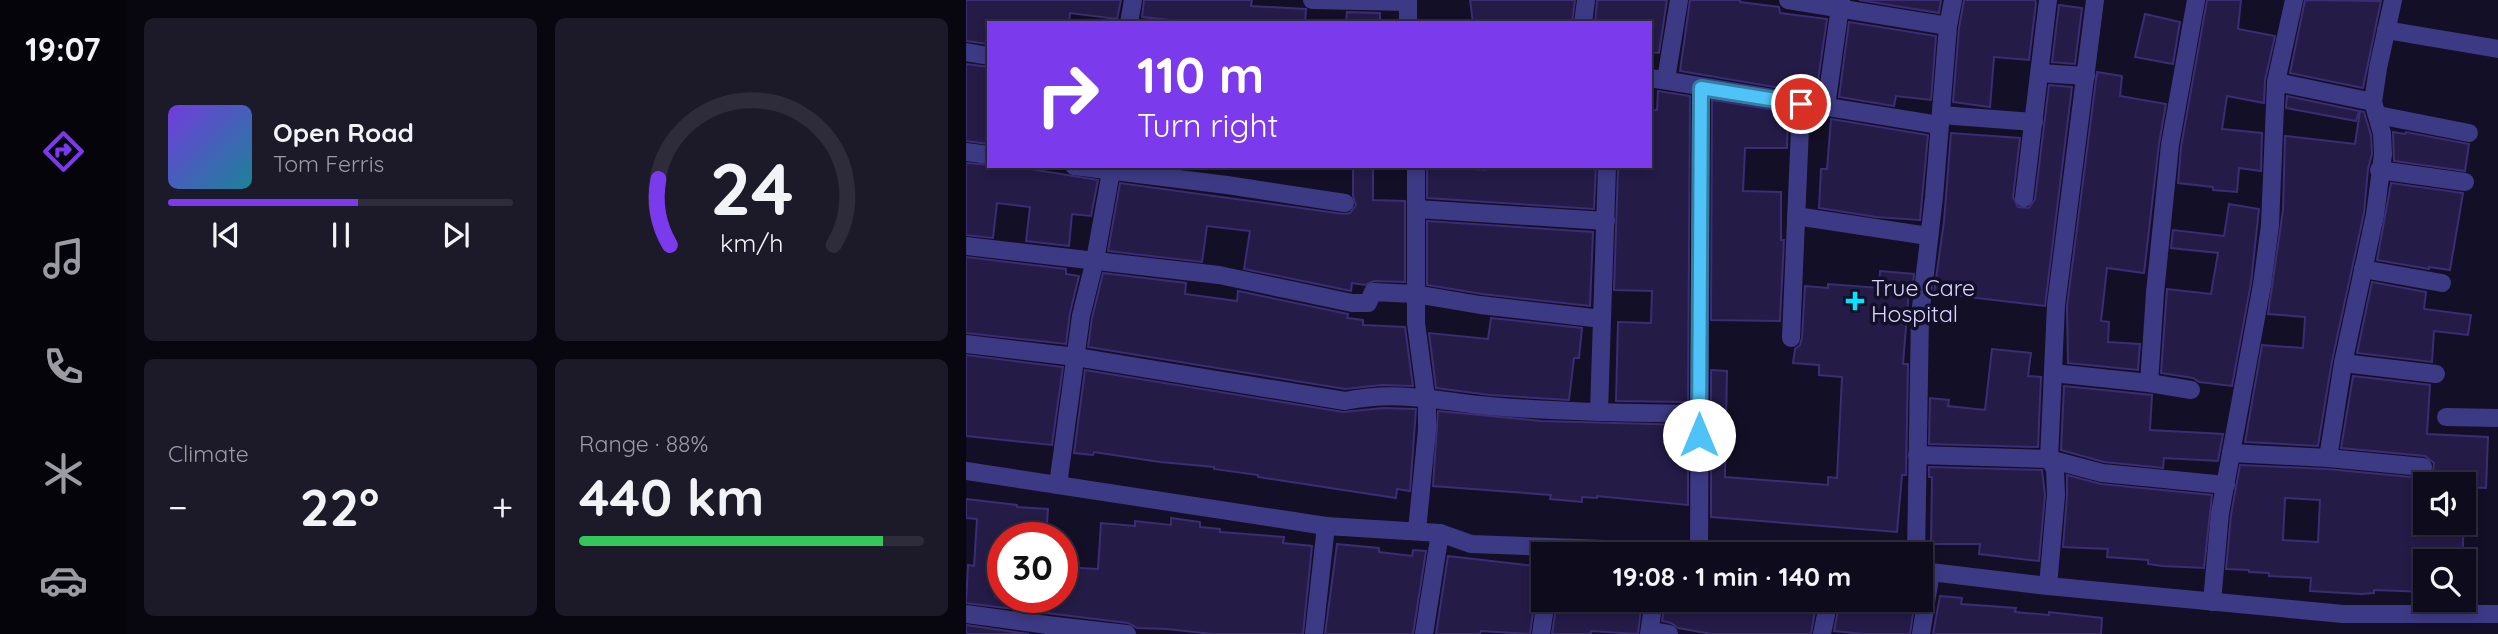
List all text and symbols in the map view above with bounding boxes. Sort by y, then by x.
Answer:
text: 19:07 [25,29,101,69]
text: 110 m [1137,44,1264,105]
icon: right [1022,49,1113,140]
pin [1771,74,1831,134]
icon: arrive [1782,85,1820,123]
text: Turn right [1137,105,1278,145]
text: Open Road [273,116,414,149]
icon: directions [39,127,88,176]
text: 24 [709,143,794,234]
text: Tom Ferris [273,149,384,178]
icon: previous [207,216,245,254]
icon: pause [322,216,360,254]
icon: next [437,216,475,254]
text: km/h [720,227,783,258]
icon: music [39,234,88,283]
place label: True Care Hospital [1871,273,1975,328]
marker: True Care Hospital [1845,291,1865,311]
icon: phone [39,342,88,391]
position arrow [1662,398,1736,472]
text: Range · 88% [579,429,708,458]
text: Climate [168,439,249,468]
icon: climate [39,449,88,498]
text: 440 km [579,464,764,529]
map controls [2413,472,2476,612]
button: sound [2413,472,2476,535]
text: 22° [300,474,379,539]
text: − [168,483,188,531]
text: + [492,483,513,531]
speed limit sign: 30 [987,522,1078,613]
button: search [2413,549,2476,612]
icon: car [39,556,88,605]
text: 19:08 · 1 min · 140 m [1613,560,1851,593]

